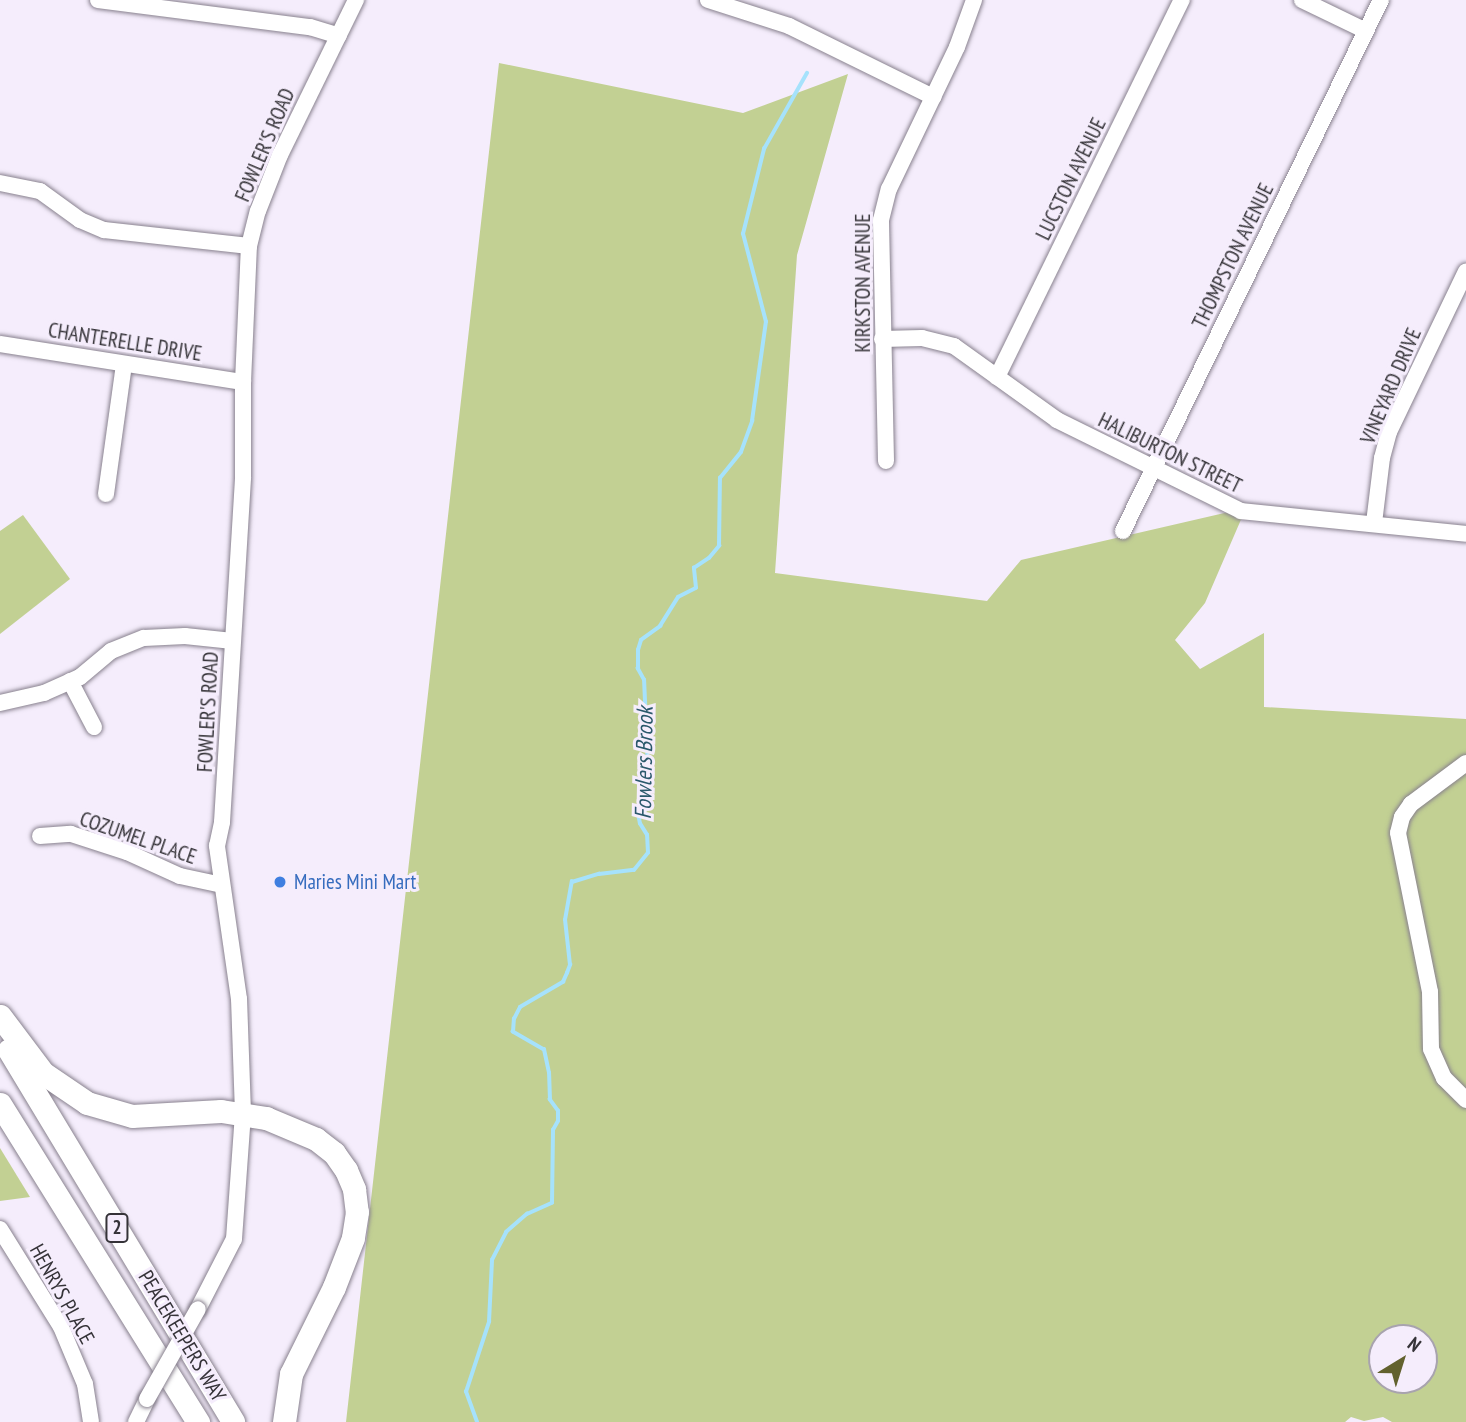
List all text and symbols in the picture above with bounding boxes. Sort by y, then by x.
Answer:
street label: FOWLER'S ROAD [230,85,300,205]
street label: LUCSTON AVENUE [1030,114,1112,244]
street label: THOMPSTON AVENUE [1187,179,1279,333]
street label: KIRKSTON AVENUE [850,213,876,353]
street label: CHANTERELLE DRIVE [46,317,204,367]
street label: VINEYARD DRIVE [1355,324,1427,448]
street label: HALIBURTON STREET [1094,407,1246,499]
street label: FOWLER'S ROAD [192,651,224,773]
water label: Fowlers Brook [629,706,659,820]
street label: COZUMEL PLACE [76,806,200,870]
place label: Maries Mini Mart [294,869,416,895]
marker: Maries Mini Mart [272,874,288,890]
road number: 2 [105,1212,129,1244]
street label: HENRYS PLACE [24,1240,100,1348]
street label: PEACEKEEPERS WAY [133,1266,231,1406]
north arrow [1368,1324,1438,1394]
text: N [1403,1331,1426,1357]

